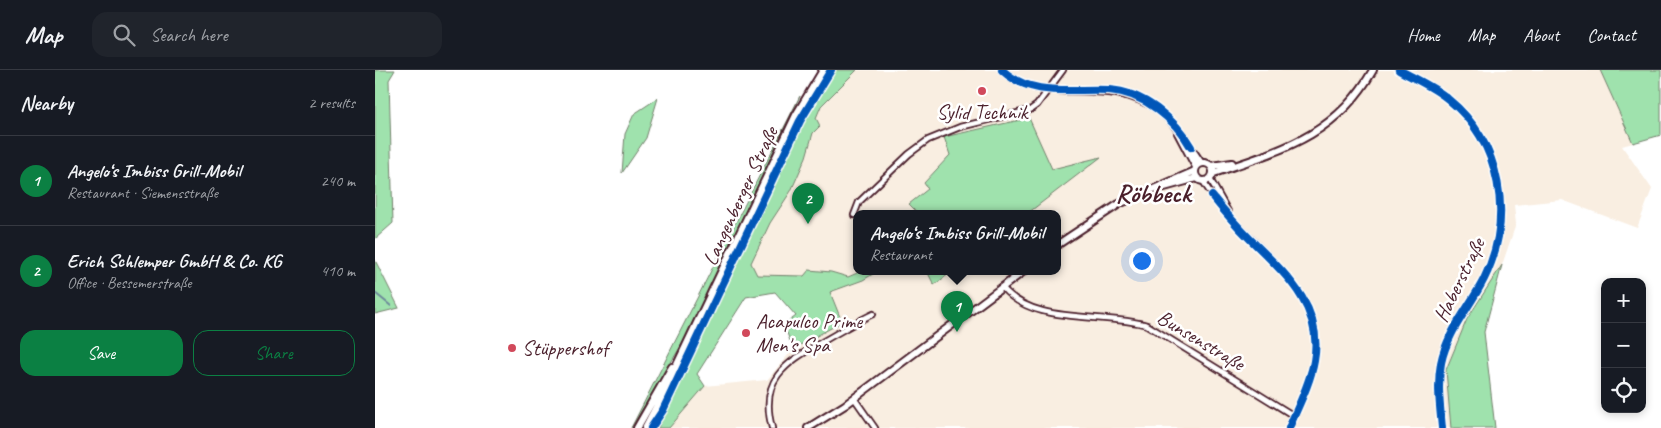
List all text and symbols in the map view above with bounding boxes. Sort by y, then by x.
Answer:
search box [92,12,442,57]
text: Map [25,20,62,50]
icon: search [110,21,138,49]
text: Search here [150,23,228,47]
text: Home [1407,24,1440,46]
text: Map [1468,24,1495,46]
text: About [1523,24,1559,46]
text: Contact [1587,24,1636,46]
marker: Sylid Technik [976,85,988,97]
text: Nearby [20,90,73,116]
text: 2 results [308,93,355,113]
place label: Sylid Technik [936,99,1030,125]
street label: Langenberger Straße [697,121,784,270]
text: Angelo‘s Imbiss Grill-Mobil [67,159,241,183]
text: 1 [32,171,40,191]
text: 240 m [321,171,355,191]
district label: Röbbeck [1116,177,1193,210]
text: Restaurant · Siemensstraße [67,183,218,203]
pin: 2 [792,183,824,224]
popup [853,210,1061,275]
text: Angelo‘s Imbiss Grill-Mobil [870,221,1044,245]
street label: Haberstraße [1428,232,1491,326]
text: Restaurant [870,245,932,265]
your location [1129,248,1155,274]
text: Erich Schlemper GmbH & Co. KG [67,249,282,273]
text: 2 [32,261,40,281]
text: 410 m [321,261,355,281]
text: Office · Bessemerstraße [67,273,192,293]
map controls [1601,278,1646,413]
button: + [1601,278,1646,323]
pin: 1 [941,291,973,332]
street label: Bunsenstraße [1153,304,1251,377]
place label: Acapulco Prime Men's Spa [756,308,863,358]
button: − [1601,323,1646,368]
marker: Acapulco Prime Men's Spa [740,327,752,339]
button: Save [20,330,183,376]
button: Share [193,330,355,376]
place label: Stüppershof [522,335,613,361]
marker: Stüppershof [506,342,518,354]
button: locate [1601,368,1646,413]

